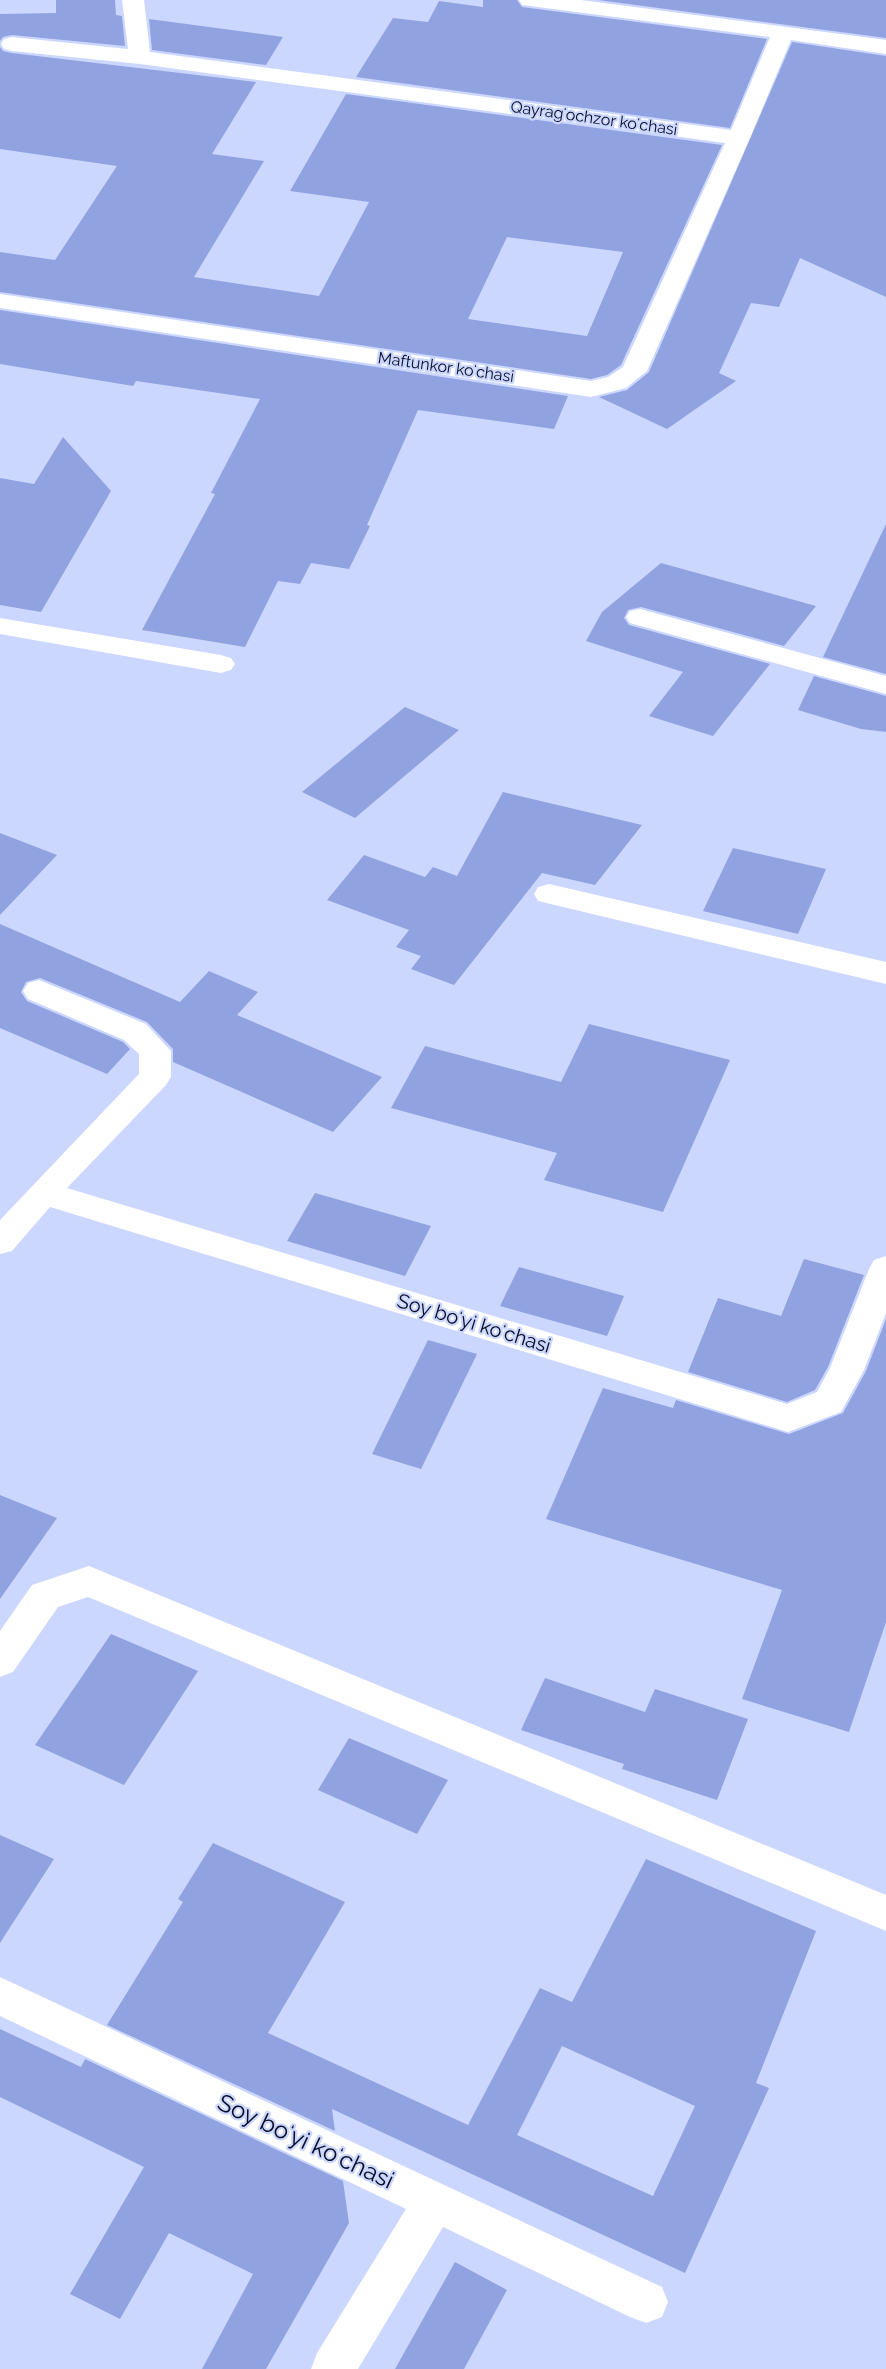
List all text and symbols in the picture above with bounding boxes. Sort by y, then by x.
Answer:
street label: Qayragʻochzor koʻchasi [510,97,678,139]
street label: Maftunkor koʻchasi [377,348,515,386]
street label: Soy boʻyi koʻchasi [394,1288,554,1358]
street label: Soy boʻyi koʻchasi [213,2087,399,2195]

